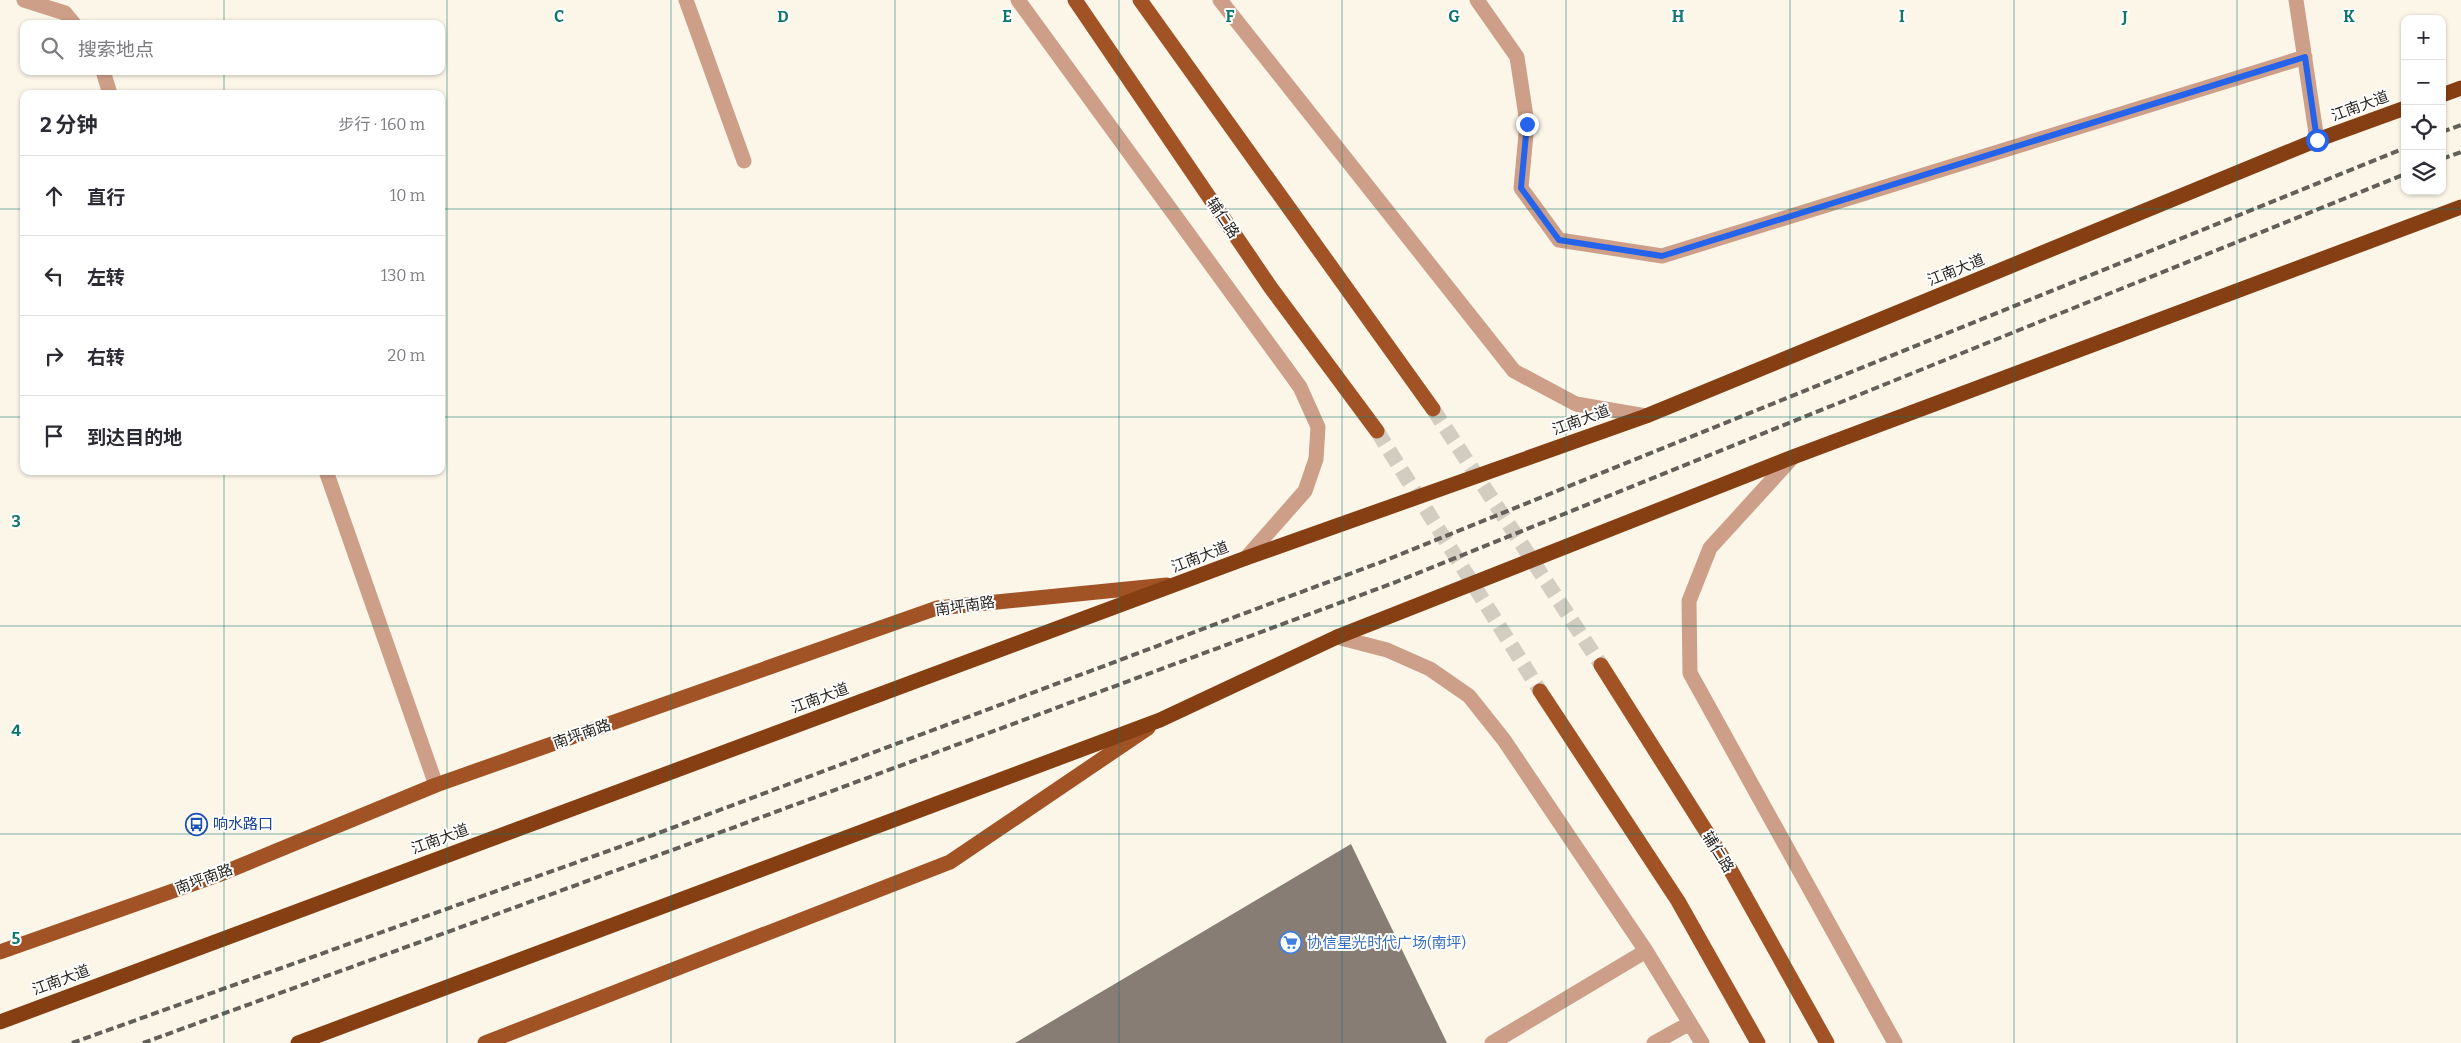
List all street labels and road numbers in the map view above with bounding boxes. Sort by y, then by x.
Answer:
street label: 江南大道 [2329,87,2391,125]
street label: 辅仁路 [1203,194,1243,242]
street label: 江南大道 [1925,250,1987,290]
street label: 江南大道 [1550,401,1612,439]
street label: 江南大道 [1169,538,1231,576]
street label: 南坪南路 [934,593,996,619]
street label: 江南大道 [789,679,851,717]
street label: 南坪南路 [551,716,613,752]
street label: 江南大道 [409,820,471,858]
street label: 辅仁路 [1698,828,1738,876]
street label: 南坪南路 [173,860,235,898]
street label: 江南大道 [30,961,92,999]

